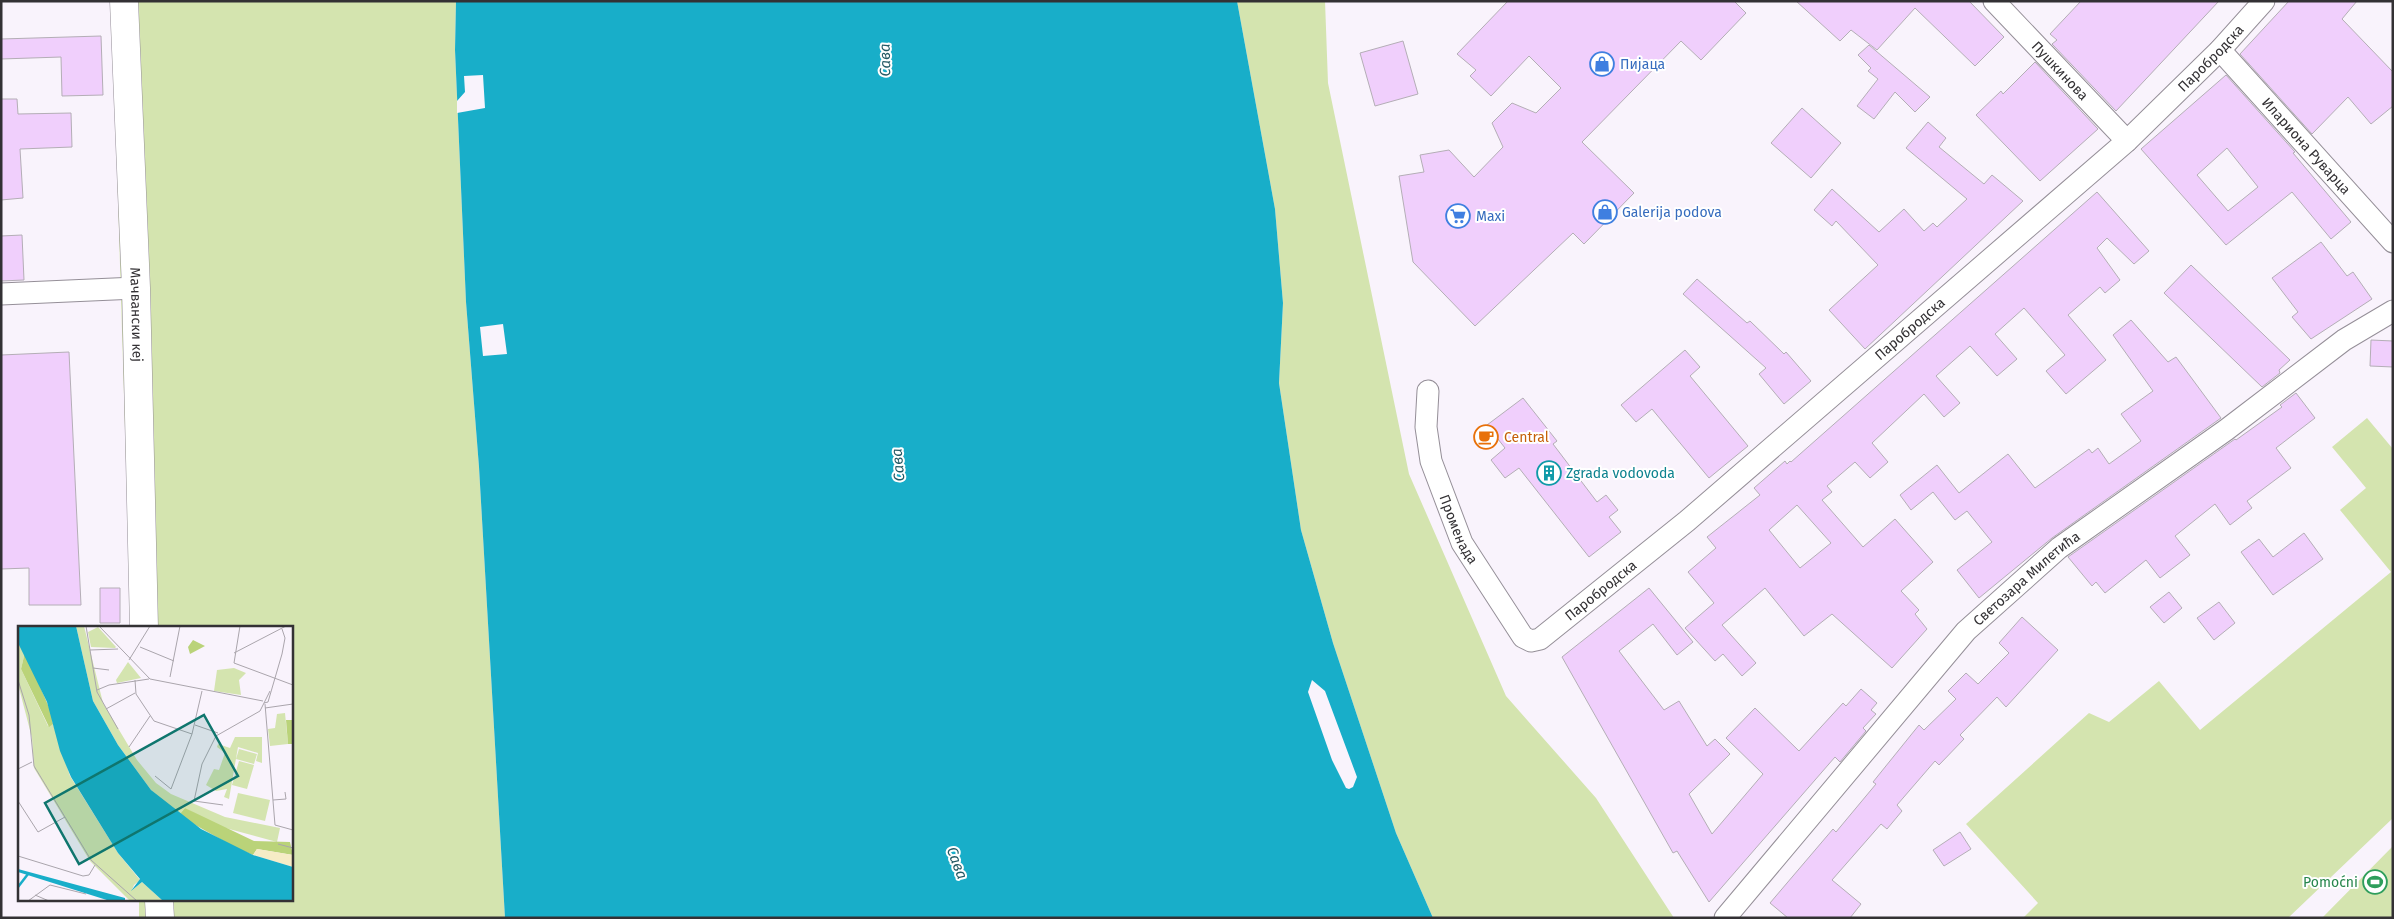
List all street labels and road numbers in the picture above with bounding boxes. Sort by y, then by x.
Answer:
street label: Паробродска [2174,21,2247,95]
street label: Пушкинова [2028,38,2092,104]
street label: Илариона Руварца [2258,94,2354,198]
street label: Мачвански кеј [127,267,146,362]
street label: Паробродска [1871,294,1948,364]
street label: Променада [1436,492,1482,567]
street label: Светозара Милетића [1969,527,2083,629]
street label: Паробродска [1561,556,1640,624]

